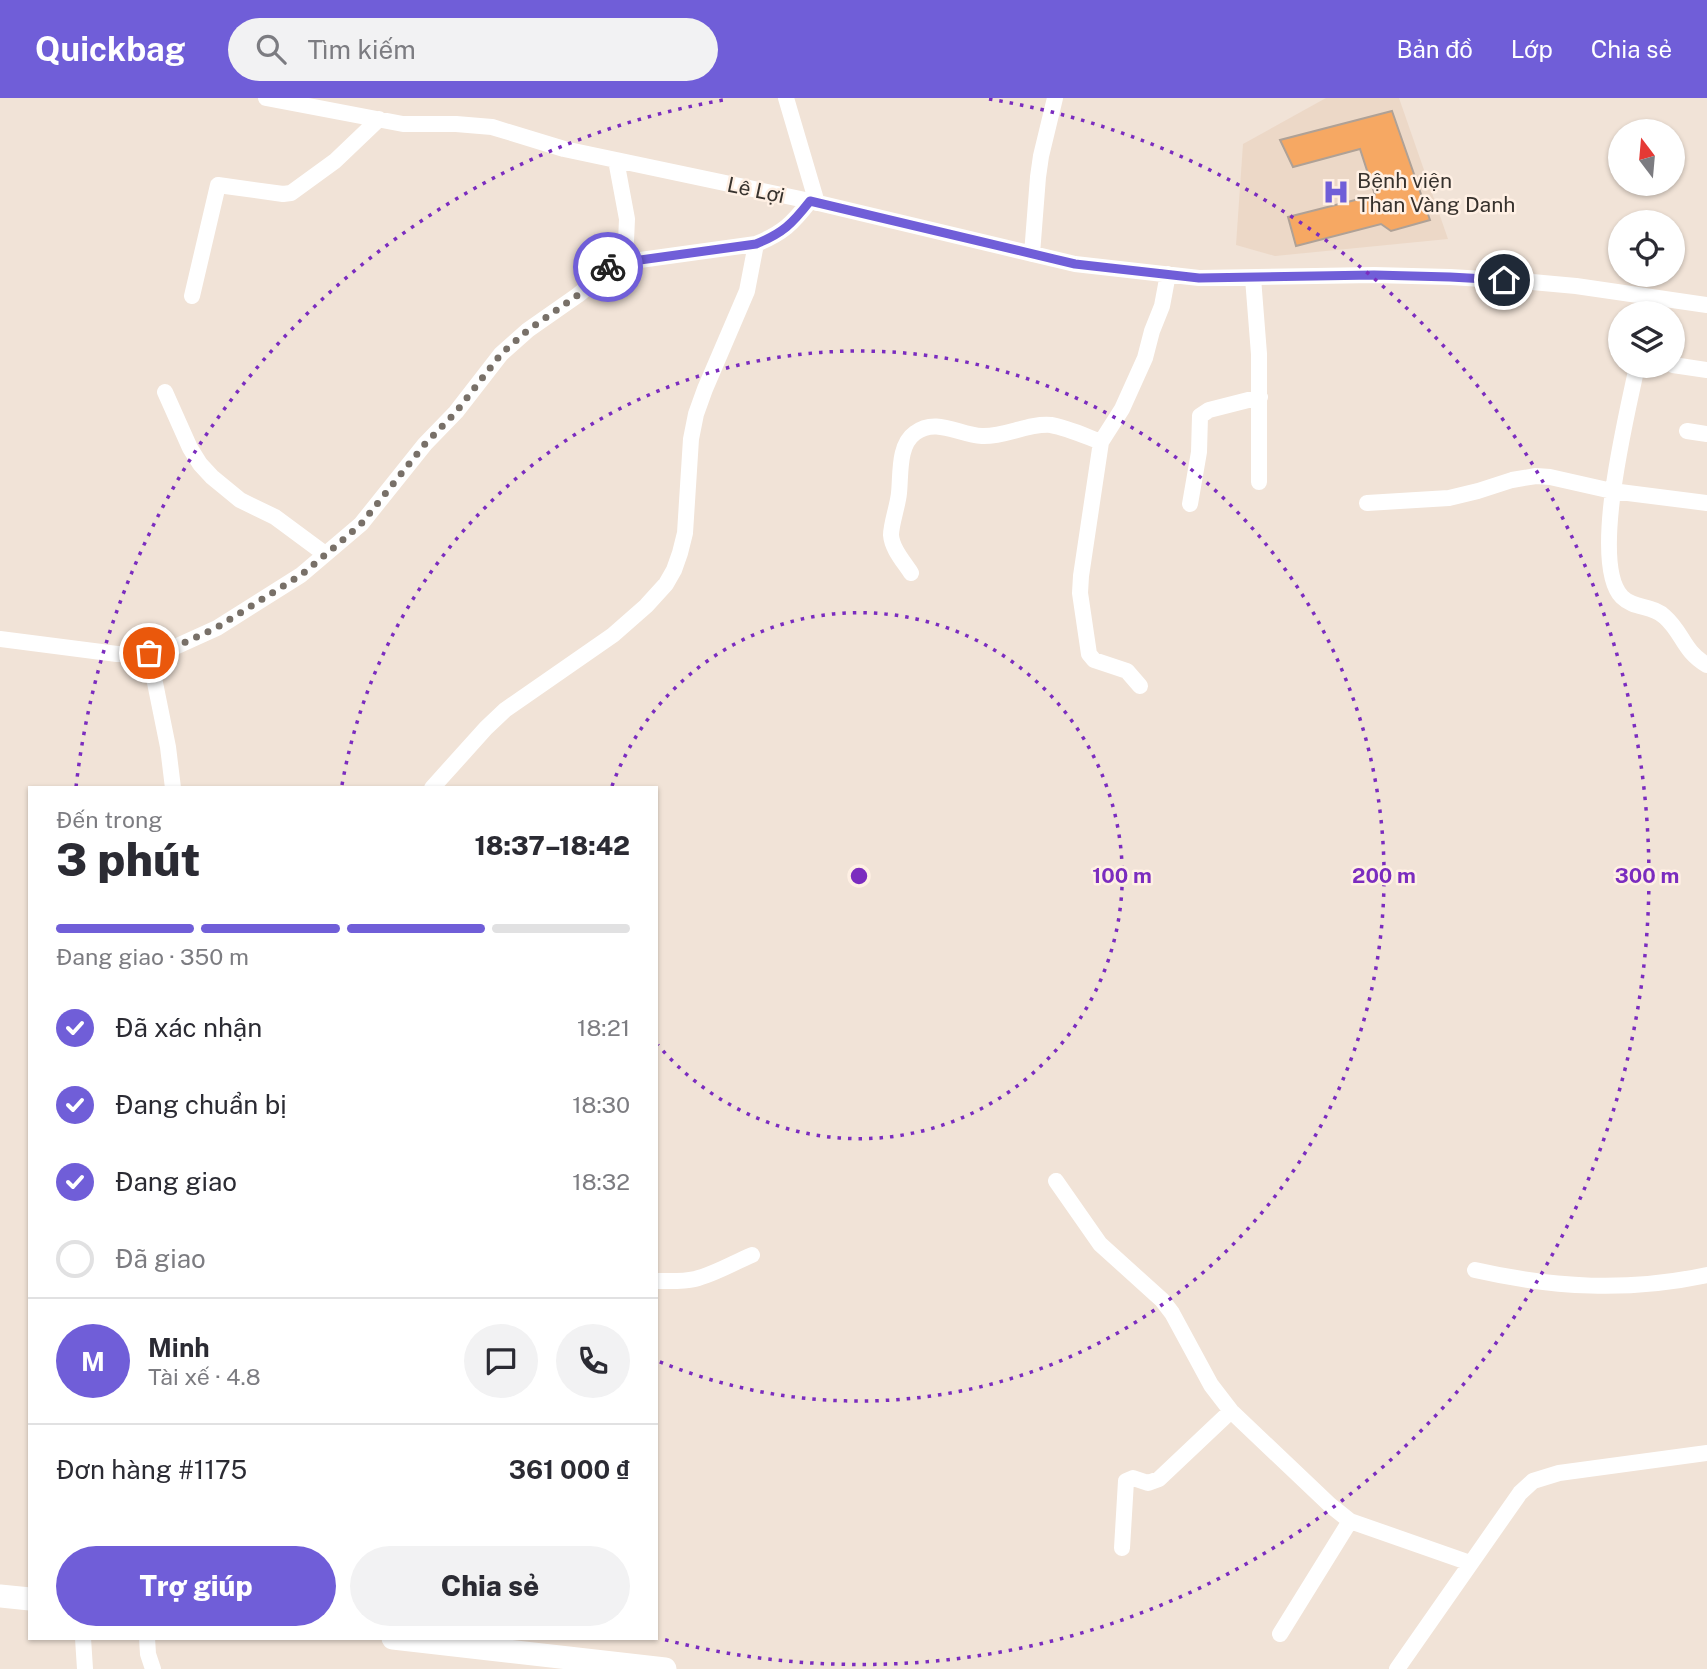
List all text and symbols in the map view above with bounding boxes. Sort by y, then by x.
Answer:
search box [228,18,718,81]
text: Quickbag [35,30,186,68]
icon: search [252,30,290,68]
text: Tìm kiếm [308,34,416,65]
text: Bản đồ [1396,35,1473,63]
text: Lớp [1511,35,1553,63]
text: Chia sẻ [1591,35,1672,63]
north arrow [1608,119,1685,196]
map controls [1608,119,1685,378]
place label: Bệnh viện Than Vàng Danh [1357,168,1515,217]
street label: Lê Lợi [725,172,787,208]
hospital icon: Bệnh viện Than Vàng Danh [1321,177,1351,207]
button: locate [1608,210,1685,287]
courier [573,232,643,302]
icon: bike [589,248,627,286]
pin [1474,250,1534,310]
icon: home [1485,261,1523,299]
button: layers [1608,301,1685,378]
pin [119,623,179,683]
icon: bag [130,634,168,672]
text: Đến trong [56,806,163,833]
text: 18:37–18:42 [474,830,630,861]
text: 3 phút [56,832,201,886]
text: 100 m [1092,863,1152,888]
text: 200 m [1352,863,1416,888]
text: 300 m [1615,863,1679,888]
centre of rings [847,864,871,888]
text: Đang giao · 350 m [56,943,249,970]
icon: check [56,1009,94,1047]
text: Đã xác nhận [115,1012,262,1043]
text: 18:21 [577,1014,630,1041]
icon: check [56,1086,94,1124]
text: Đang chuẩn bị [115,1089,287,1120]
text: 18:30 [572,1091,630,1118]
icon: check [56,1163,94,1201]
text: Đang giao [115,1166,237,1197]
text: 18:32 [572,1168,630,1195]
text: Đã giao [115,1243,206,1274]
button: chat [464,1324,538,1398]
button: phone [556,1324,630,1398]
text: Minh [148,1332,210,1363]
text: M [81,1346,105,1377]
text: Tài xế · 4.8 [148,1363,261,1390]
text: Đơn hàng #1175 [56,1454,247,1485]
text: 361 000 ₫ [509,1454,630,1485]
button: Trợ giúp [56,1546,336,1626]
button: Chia sẻ [350,1546,630,1626]

